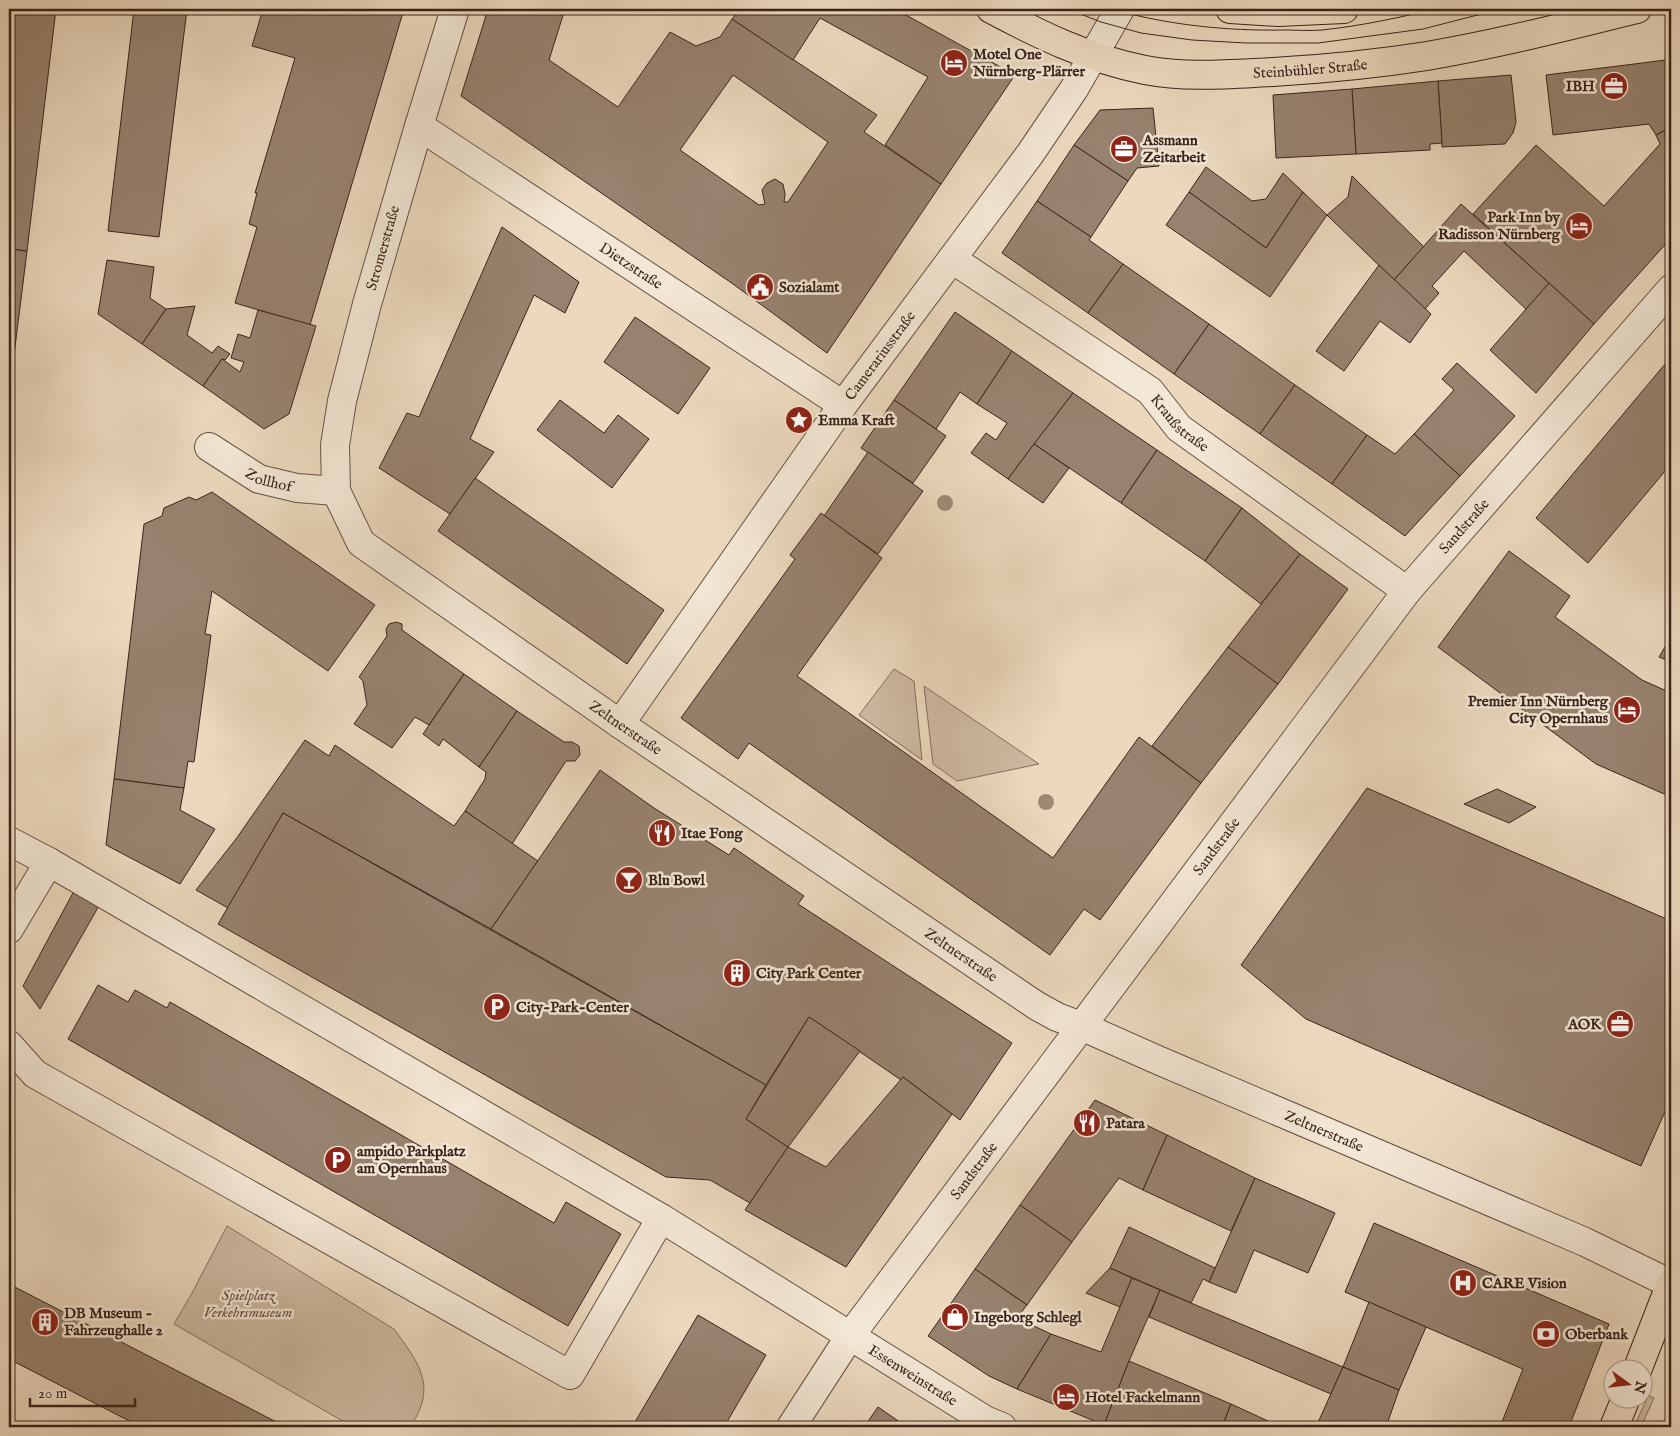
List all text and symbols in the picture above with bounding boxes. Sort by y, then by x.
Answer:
place label: Motel One Nürnberg-Plärrer [972,45,1085,81]
hotel icon: Motel One Nürnberg-Plärrer [939,48,969,78]
street label: Steinbühler Straße [1253,55,1369,83]
office icon: IBH [1599,71,1629,101]
place label: IBH [1566,77,1595,96]
place label: Assmann Zeitarbeit [1142,131,1206,167]
office icon: Assmann Zeitarbeit [1109,134,1139,164]
street label: Stromerstraße [362,203,404,293]
place label: Park Inn by Radisson Nürnberg [1438,208,1561,244]
hotel icon: Park Inn by Radisson Nürnberg [1564,211,1594,241]
street label: Dietzstraße [596,238,667,293]
public building icon: Sozialamt [745,272,775,302]
place label: Sozialamt [779,278,840,297]
street label: Camerariusstraße [840,307,920,404]
street label: Kraußstraße [1146,390,1213,456]
place icon: Emma Kraft [784,405,814,435]
place label: Emma Kraft [818,411,896,430]
street label: Zollhof [242,463,297,497]
street label: Sandstraße [1435,494,1493,558]
place label: Premier Inn Nürnberg City Opernhaus [1468,692,1609,728]
hotel icon: Premier Inn Nürnberg City Opernhaus [1612,695,1642,725]
street label: Zeltnerstraße [586,696,666,759]
street label: Sandstraße [1188,814,1244,879]
restaurant icon: Itae Fong [647,818,677,848]
place label: Itae Fong [681,824,744,843]
bar icon: Blu Bowl [614,865,644,895]
place label: Blu Bowl [648,871,706,890]
street label: Zeltnerstraße [921,923,1001,986]
building icon: City Park Center [722,958,752,988]
place label: City Park Center [756,964,862,983]
parking icon: City-Park-Center [482,992,512,1022]
place label: City-Park-Center [516,998,629,1017]
office icon: AOK [1605,1009,1635,1039]
place label: AOK [1567,1015,1602,1034]
street label: Zeltnerstraße [1282,1106,1367,1156]
restaurant icon: Patara [1072,1108,1102,1138]
place label: Patara [1106,1114,1145,1133]
street label: Sandstraße [946,1138,1001,1203]
place label: ampido Parkplatz am Opernhaus [357,1142,466,1178]
parking icon: ampido Parkplatz am Opernhaus [323,1145,353,1175]
hospital icon: CARE Vision [1448,1268,1478,1298]
place label: CARE Vision [1482,1274,1567,1293]
park label: Spielplatz Verkehrsmuseum [204,1286,292,1322]
shop icon: Ingeborg Schlegl [940,1302,970,1332]
place label: DB Museum - Fahrzeughalle 2 [64,1304,163,1340]
building icon: DB Museum - Fahrzeughalle 2 [30,1307,60,1337]
place label: Ingeborg Schlegl [974,1308,1083,1327]
bank icon: Oberbank [1531,1319,1561,1349]
place label: Oberbank [1565,1325,1629,1344]
street label: Essenweinstraße [865,1340,961,1410]
north arrow [1602,1358,1652,1408]
scale bar [30,1376,135,1408]
text: N [1629,1378,1650,1395]
hotel icon: Hotel Fackelmann [1051,1382,1081,1412]
text: 20 m [38,1384,68,1403]
place label: Hotel Fackelmann [1085,1388,1200,1407]

